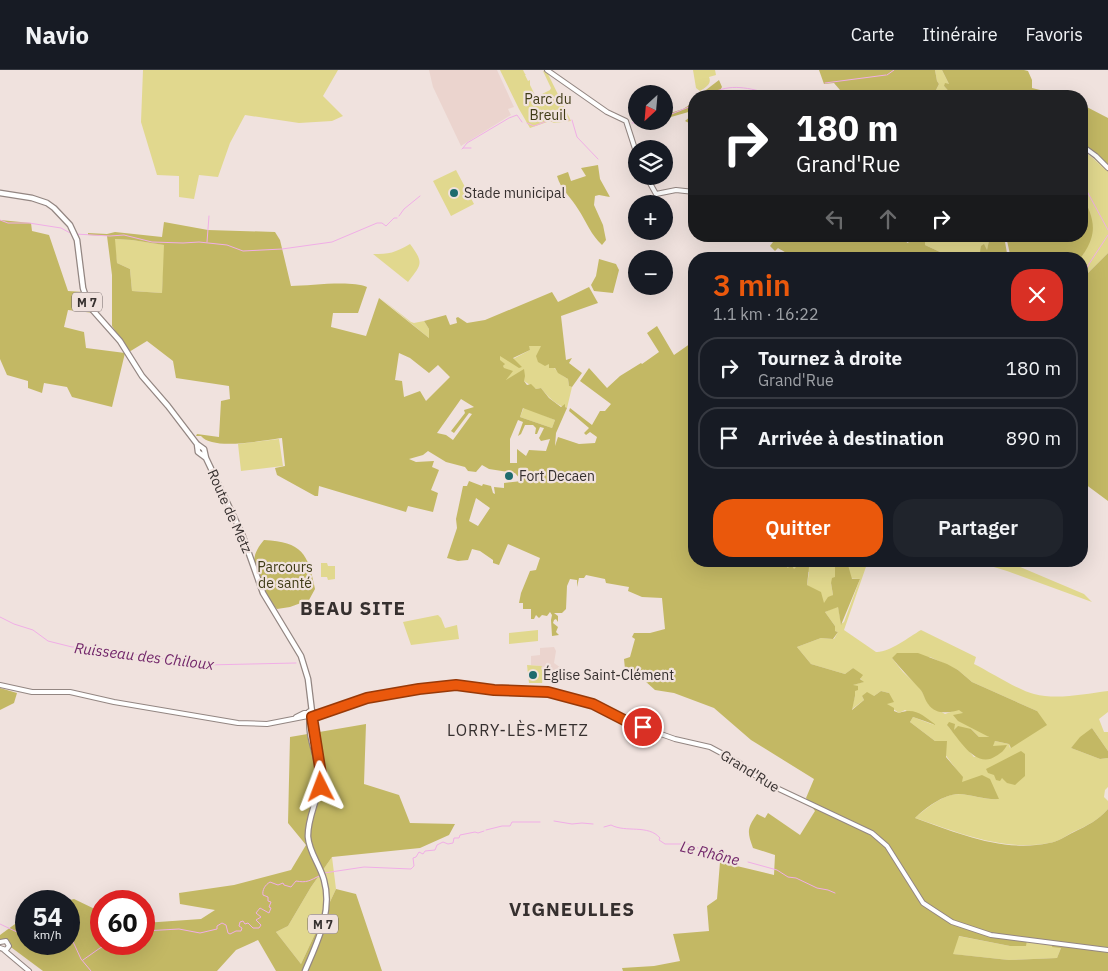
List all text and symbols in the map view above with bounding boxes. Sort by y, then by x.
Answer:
text: Navio [25,19,89,51]
text: Carte [851,23,894,46]
text: Itinéraire [922,23,998,46]
text: Favoris [1026,23,1083,46]
north arrow [628,85,672,130]
map controls [628,85,673,295]
park label: Parc du Breuil [524,90,572,124]
text: 180 m [796,105,899,151]
icon: right [713,110,778,175]
button: layers [628,140,673,185]
text: Grand'Rue [796,149,900,178]
place label: Stade municipal [464,184,565,202]
marker: Stade municipal [448,187,460,199]
button: + [628,195,673,240]
icon: left [821,205,849,233]
icon: ahead [874,205,902,233]
icon: right [927,205,955,233]
button: − [628,250,673,295]
text: 3 min [713,265,791,304]
button: close [1011,269,1063,321]
road number: M 7 [72,292,102,312]
text: 1.1 km · 16:22 [713,304,819,324]
text: Tournez à droite [758,346,902,370]
icon: right [715,354,743,382]
text: 180 m [1006,356,1061,380]
text: Grand'Rue [758,370,834,390]
icon: arrive [715,424,743,452]
text: Arrivée à destination [758,426,944,450]
text: 890 m [1006,426,1061,450]
street label: Route de Metz [203,466,257,556]
place label: Fort Decaen [519,467,595,485]
marker: Fort Decaen [503,470,515,482]
button: Quitter [713,499,883,557]
button: Partager [893,499,1063,557]
park label: Parcours de santé [257,558,313,592]
district label: BEAU SITE [300,596,406,620]
water label: Ruisseau des Chiloux [73,638,215,674]
place label: Église Saint-Clément [543,665,674,684]
marker: Église Saint-Clément [527,669,539,681]
pin [622,706,664,748]
icon: arrive [629,713,657,741]
district label: LORRY-LÈS-METZ [447,719,589,740]
street label: Grand'Rue [717,746,783,796]
position arrow [294,760,346,812]
water label: Le Rhône [678,836,742,870]
speed limit sign: 60 [90,890,155,955]
district label: VIGNEULLES [509,897,635,921]
text: 54 [32,900,63,933]
road number: M 7 [308,914,338,934]
text: km/h [33,927,62,942]

